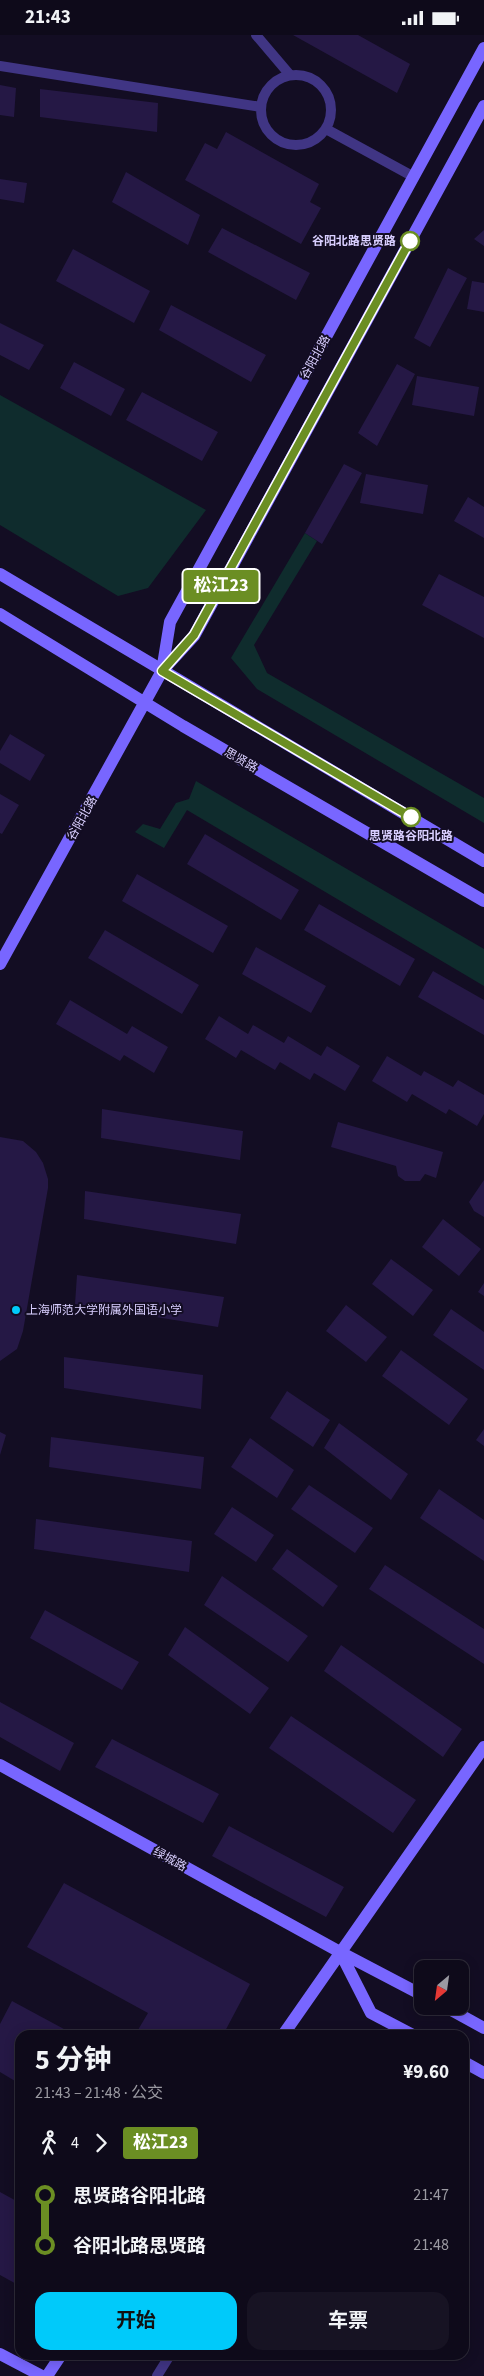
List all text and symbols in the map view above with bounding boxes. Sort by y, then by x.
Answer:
text: 21:43 [25,4,71,31]
marker: 谷阳北路思贤路 [400,231,420,251]
place label: 谷阳北路思贤路 [312,233,396,250]
street label: 谷阳北路 [296,332,335,382]
line badge: 松江23 [186,570,256,602]
text: 松江23 [193,573,249,598]
street label: 思贤路 [221,744,261,777]
street label: 谷阳北路 [63,793,102,843]
marker: 思贤路谷阳北路 [401,807,421,827]
place label: 思贤路谷阳北路 [369,828,453,845]
place label: 上海师范大学附属外国语小学 [26,1302,182,1319]
marker: 上海师范大学附属外国语小学 [10,1304,22,1316]
street label: 绿城路 [150,1843,190,1876]
north arrow [414,1960,469,2015]
map controls [414,1960,469,2015]
text: 5 分钟 [35,2040,111,2080]
text: ¥9.60 [403,2059,449,2086]
text: 21:43 – 21:48 · 公交 [35,2082,163,2104]
icon: walk [35,2129,63,2157]
icon: forward [87,2129,115,2157]
text: 松江23 [133,2130,188,2155]
text: 4 [71,2132,79,2154]
text: 思贤路谷阳北路 [73,2183,206,2210]
text: 21:47 [413,2184,449,2206]
text: 谷阳北路思贤路 [73,2233,206,2260]
text: 21:48 [413,2234,449,2256]
button: 开始 [35,2292,237,2350]
button: 车票 [247,2292,449,2350]

